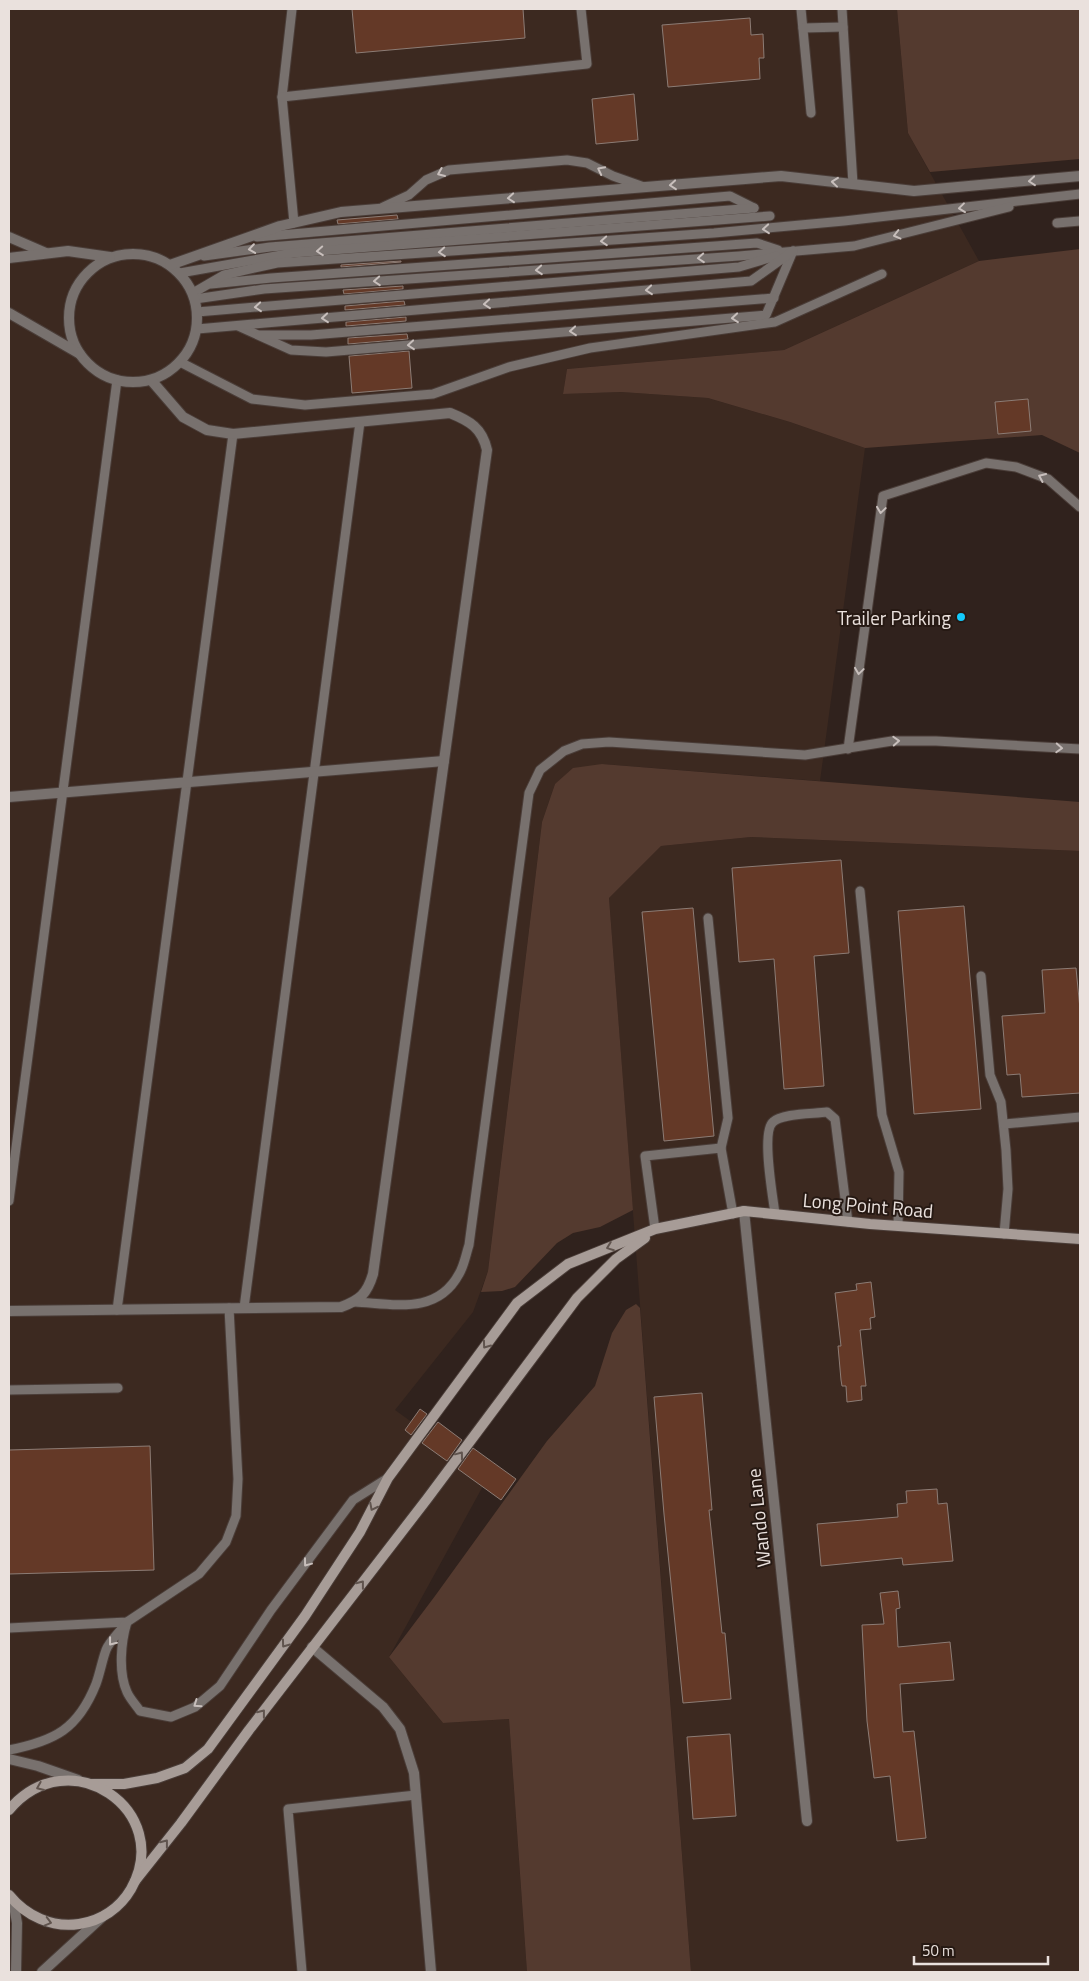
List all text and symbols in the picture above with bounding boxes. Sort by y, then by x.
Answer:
one-way arrow [597,166,606,176]
one-way arrow [437,167,446,178]
one-way arrow [1027,175,1035,186]
one-way arrow [831,177,839,188]
one-way arrow [669,180,677,191]
one-way arrow [507,193,515,204]
one-way arrow [958,202,966,213]
one-way arrow [762,223,770,234]
one-way arrow [892,229,901,240]
one-way arrow [600,235,608,246]
one-way arrow [247,244,256,254]
one-way arrow [316,246,324,257]
one-way arrow [437,246,445,257]
one-way arrow [697,253,705,264]
one-way arrow [535,264,543,275]
one-way arrow [373,275,381,286]
one-way arrow [645,284,653,295]
one-way arrow [483,298,491,309]
one-way arrow [254,301,262,312]
one-way arrow [321,312,329,323]
one-way arrow [730,312,738,323]
one-way arrow [568,326,576,337]
one-way arrow [406,339,414,350]
one-way arrow [1038,473,1047,484]
one-way arrow [876,506,887,514]
place label: Trailer Parking [837,603,951,632]
marker: Trailer Parking [955,611,967,623]
one-way arrow [854,667,865,675]
one-way arrow [893,736,901,747]
one-way arrow [1055,743,1063,754]
street label: Long Point Road [802,1185,934,1225]
one-way arrow [606,1241,615,1251]
one-way arrow [482,1340,492,1349]
one-way arrow [454,1451,463,1461]
street label: Wando Lane [738,1467,778,1569]
one-way arrow [369,1502,379,1511]
one-way arrow [304,1557,313,1567]
one-way arrow [356,1581,364,1590]
one-way arrow [109,1636,117,1645]
one-way arrow [282,1638,291,1648]
one-way arrow [193,1698,203,1707]
one-way arrow [256,1709,265,1719]
one-way arrow [36,1780,45,1791]
one-way arrow [159,1839,168,1849]
one-way arrow [44,1916,53,1927]
scale bar [914,1934,1048,1966]
text: 50 m [922,1939,955,1962]

